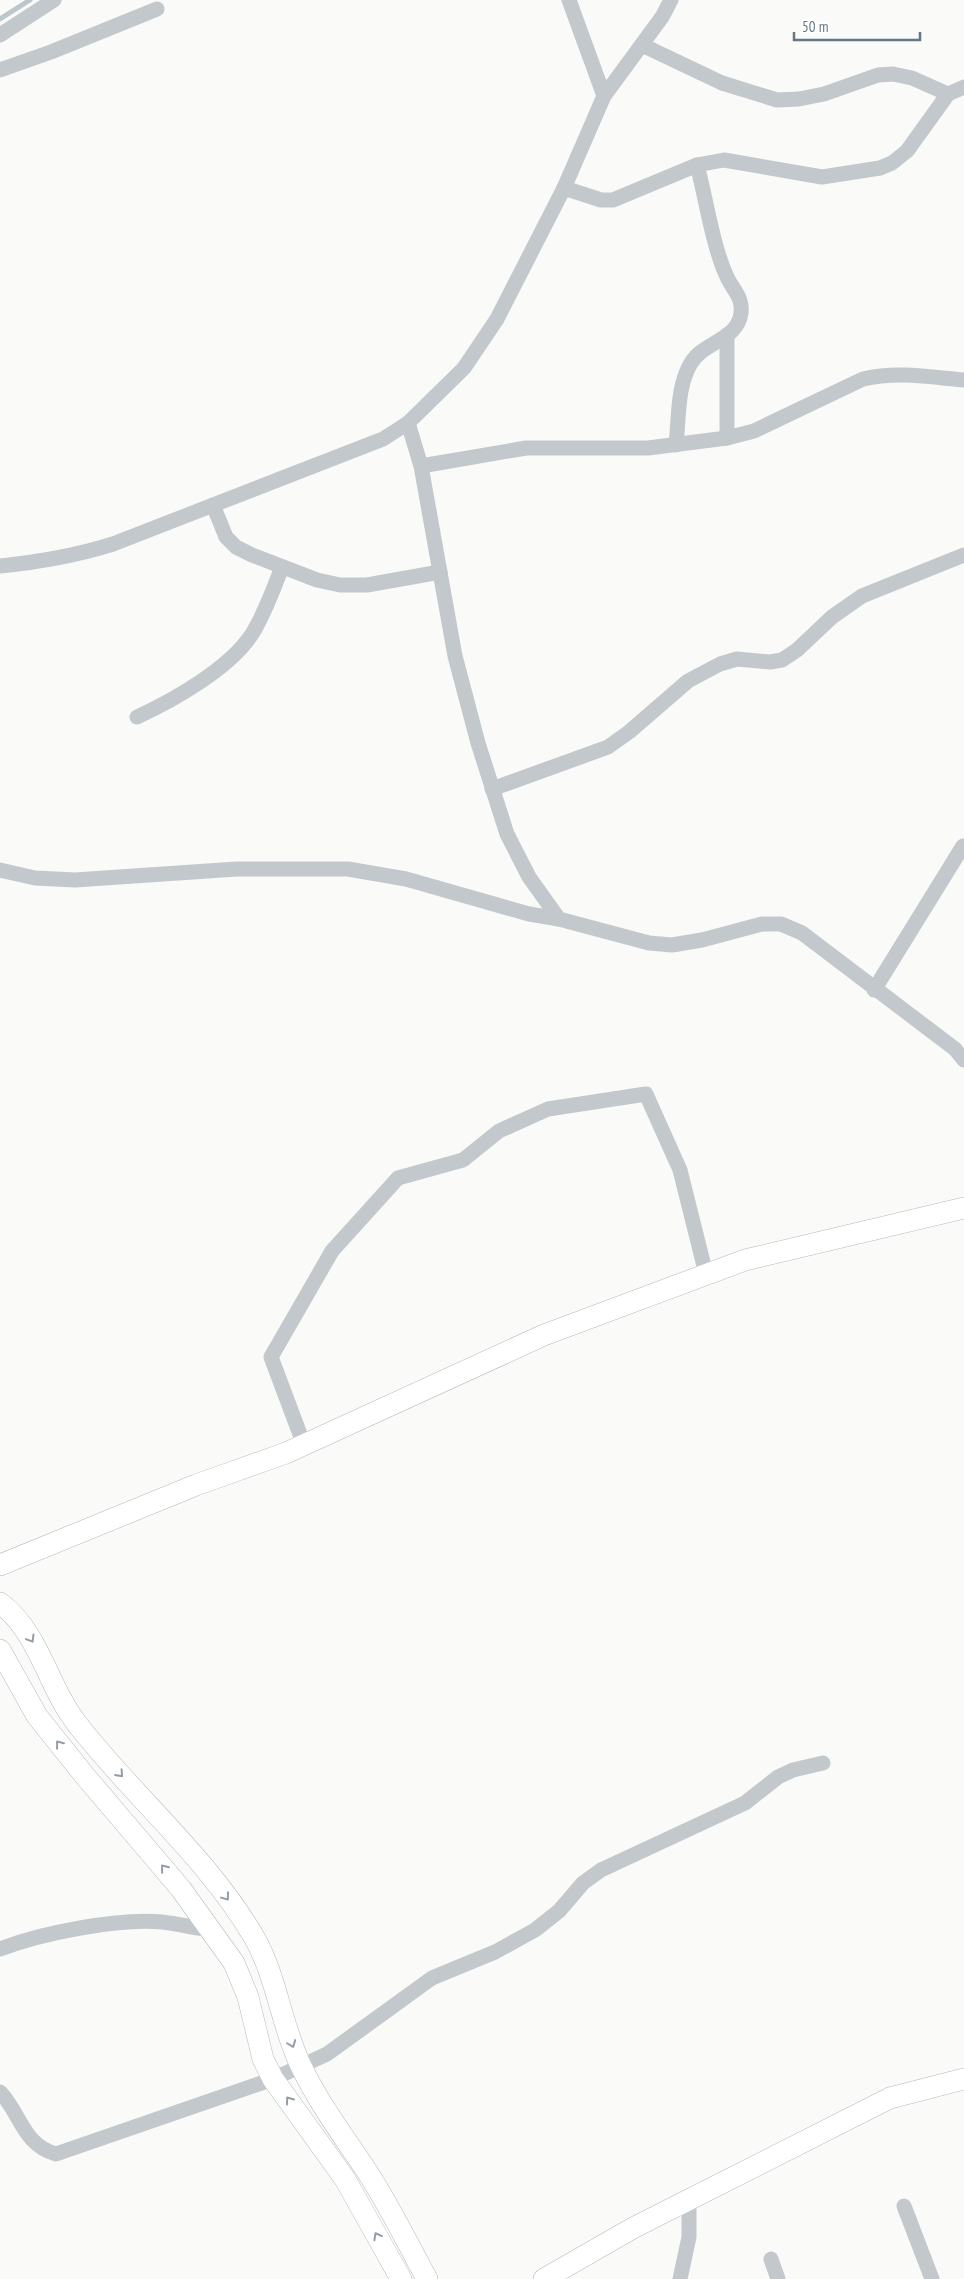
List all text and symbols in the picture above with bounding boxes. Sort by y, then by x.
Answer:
scale bar [794,10,920,42]
text: 50 m [802,17,828,36]
one-way arrow [25,1634,35,1643]
one-way arrow [57,1741,65,1750]
one-way arrow [114,1768,123,1777]
one-way arrow [162,1865,170,1874]
one-way arrow [221,1891,229,1900]
one-way arrow [286,2039,296,2048]
one-way arrow [286,2097,295,2106]
one-way arrow [374,2233,384,2242]

